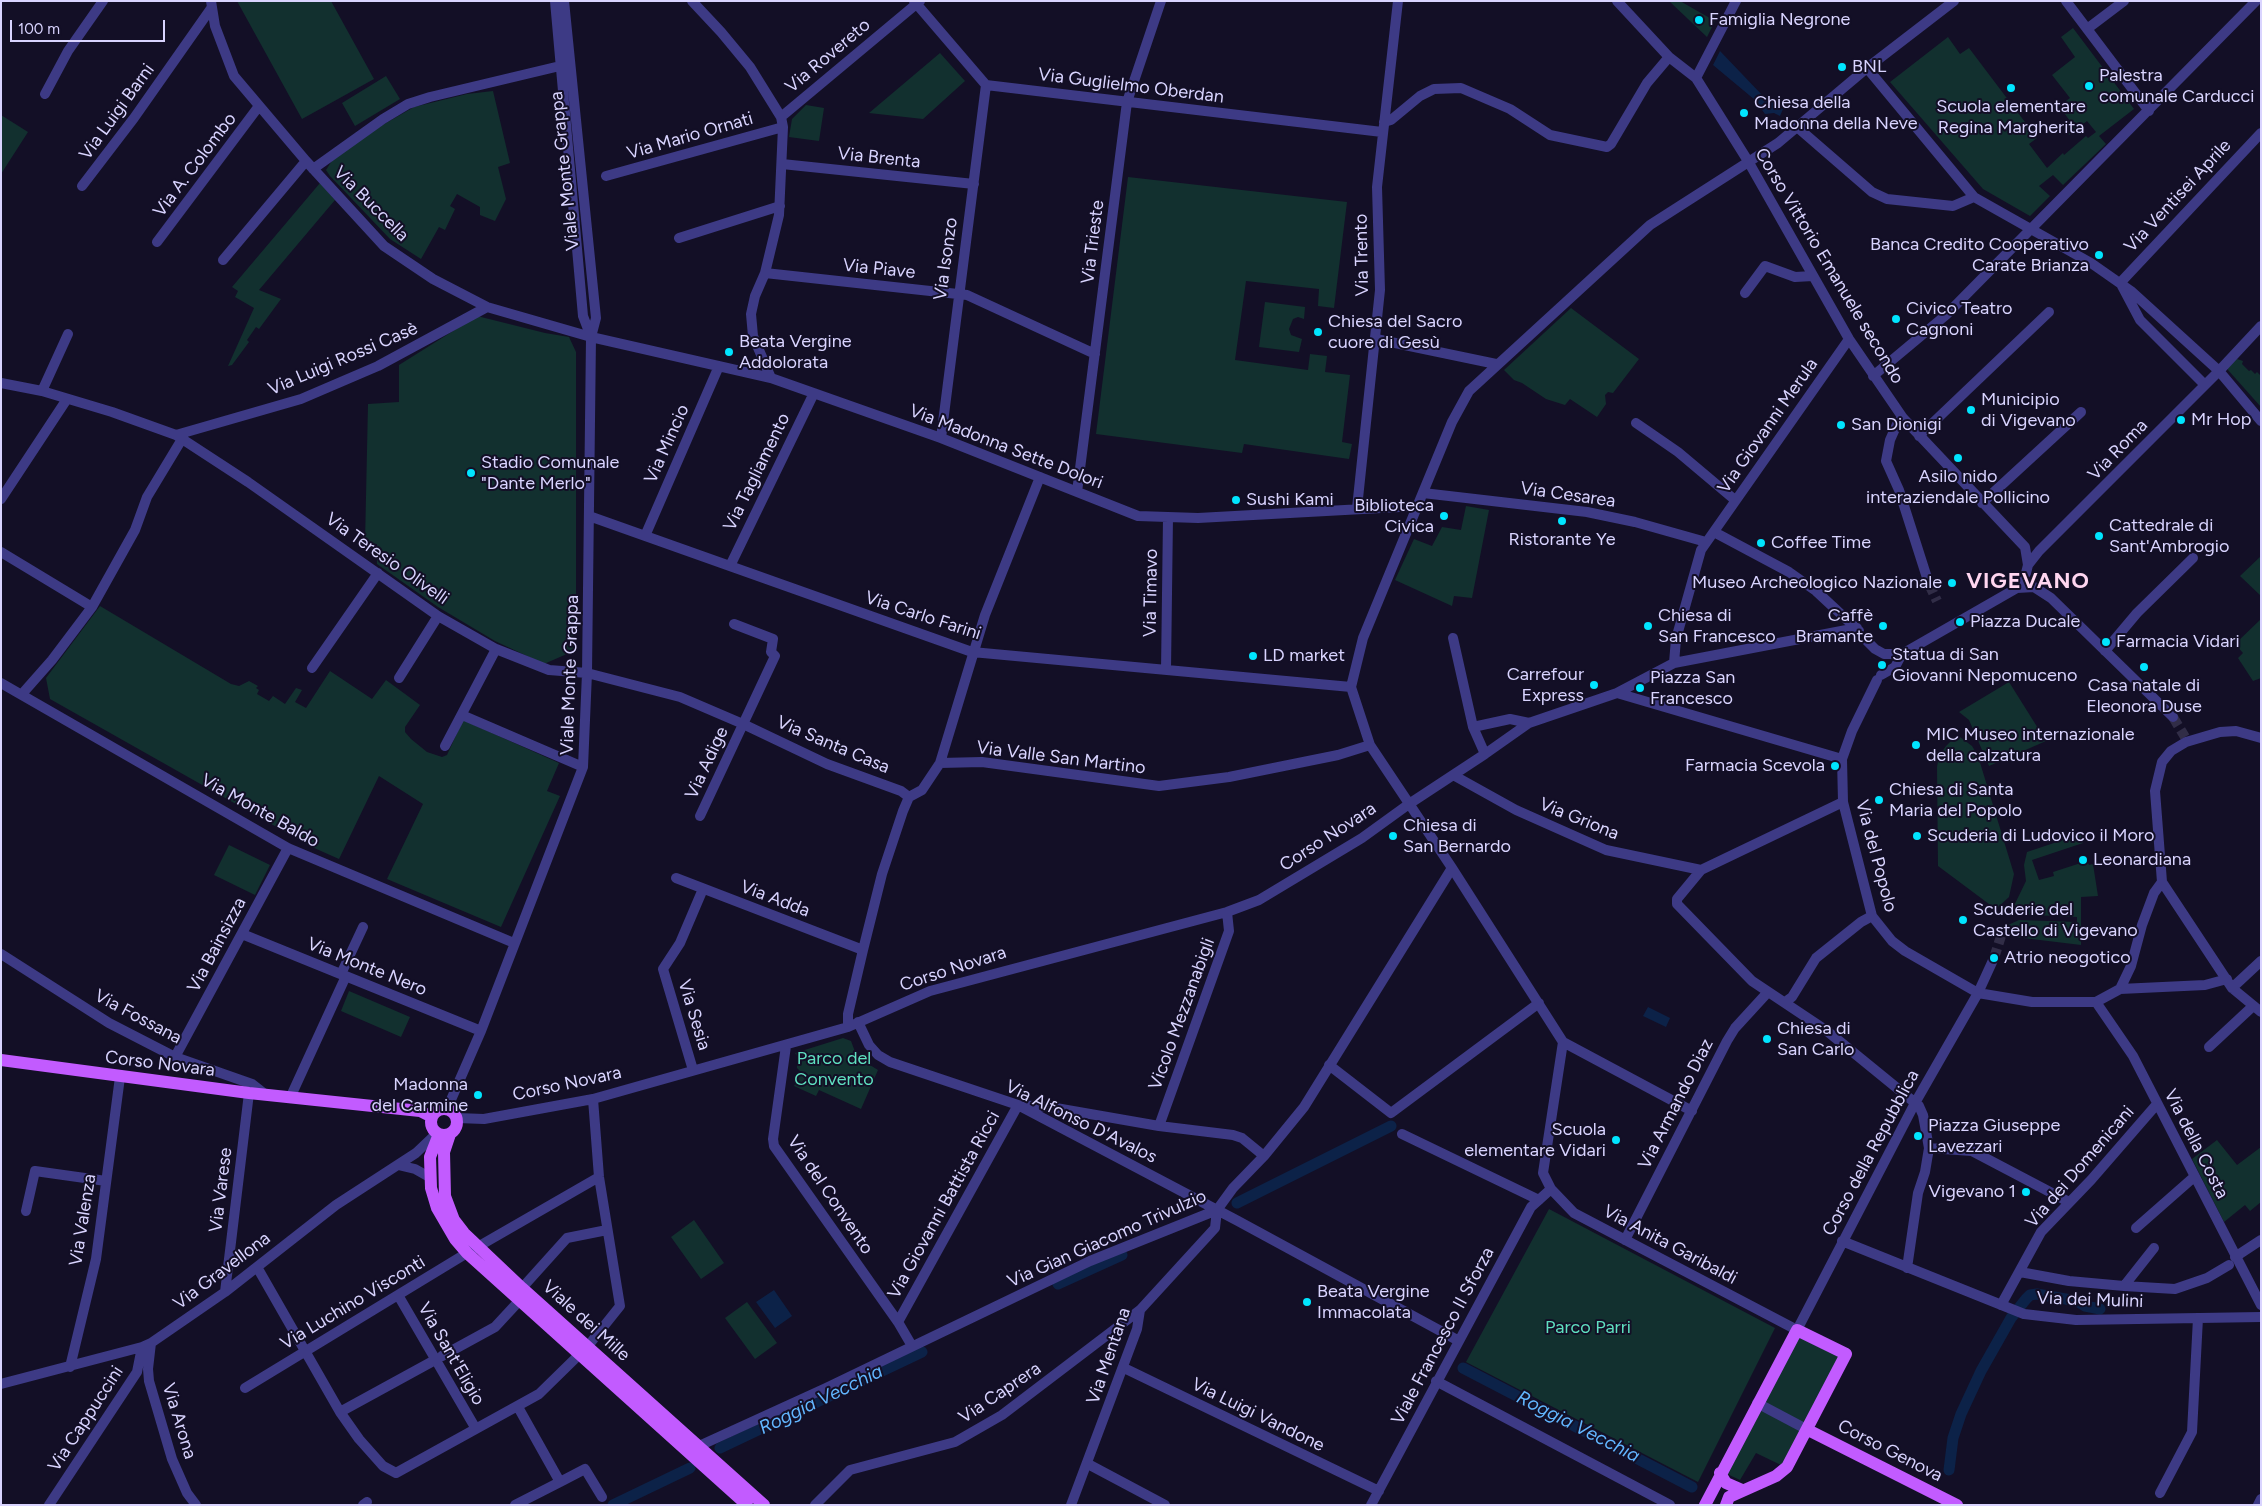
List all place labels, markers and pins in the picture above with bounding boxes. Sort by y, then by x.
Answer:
place label: Famiglia Negrone [1709,9,1850,31]
marker: Famiglia Negrone [1693,14,1705,26]
place label: BNL [1852,56,1886,78]
marker: BNL [1836,61,1848,73]
place label: Palestra comunale Carducci [2099,65,2254,108]
marker: Palestra comunale Carducci [2083,80,2095,92]
marker: Scuola elementare Regina Margherita [2005,82,2017,94]
place label: Chiesa della Madonna della Neve [1754,92,1918,134]
place label: Scuola elementare Regina Margherita [1936,96,2086,138]
marker: Chiesa della Madonna della Neve [1738,107,1750,119]
place label: Banca Credito Cooperativo Carate Brianza [1870,234,2089,276]
marker: Banca Credito Cooperativo Carate Brianza [2093,249,2105,261]
place label: Civico Teatro Cagnoni [1906,298,2012,340]
place label: Chiesa del Sacro cuore di Gesù [1328,311,1462,354]
marker: Civico Teatro Cagnoni [1890,313,1902,325]
marker: Chiesa del Sacro cuore di Gesù [1312,326,1324,338]
place label: Beata Vergine Addolorata [739,331,852,374]
marker: Beata Vergine Addolorata [723,346,735,358]
place label: Municipio di Vigevano [1981,389,2076,432]
marker: Municipio di Vigevano [1965,404,1977,416]
place label: Mr Hop [2191,409,2251,431]
place label: San Dionigi [1851,414,1942,436]
marker: Mr Hop [2175,414,2187,426]
marker: San Dionigi [1835,419,1847,431]
place label: Stadio Comunale "Dante Merlo" [481,452,619,494]
marker: Asilo nido interaziendale Pollicino [1952,452,1964,464]
place label: Asilo nido interaziendale Pollicino [1866,466,2050,508]
marker: Stadio Comunale "Dante Merlo" [465,467,477,479]
place label: Sushi Kami [1246,489,1334,511]
marker: Sushi Kami [1230,494,1242,506]
place label: Biblioteca Civica [1354,495,1434,538]
marker: Biblioteca Civica [1438,510,1450,522]
marker: Ristorante Ye [1556,515,1568,527]
place label: Cattedrale di Sant'Ambrogio [2109,515,2229,558]
place label: Ristorante Ye [1509,529,1615,551]
marker: Cattedrale di Sant'Ambrogio [2093,530,2105,542]
place label: Coffee Time [1771,532,1871,554]
marker: Coffee Time [1755,537,1767,549]
place label: Museo Archeologico Nazionale [1692,572,1942,594]
marker: Museo Archeologico Nazionale [1946,577,1958,589]
place label: Chiesa di San Francesco [1658,605,1776,648]
place label: Caffè Bramante [1796,605,1873,648]
place label: Piazza Ducale [1970,611,2080,633]
marker: Piazza Ducale [1954,616,1966,628]
marker: Chiesa di San Francesco [1642,620,1654,632]
marker: Caffè Bramante [1877,620,1889,632]
place label: Farmacia Vidari [2116,631,2240,653]
marker: Farmacia Vidari [2100,636,2112,648]
place label: Statua di San Giovanni Nepomuceno [1892,644,2077,686]
place label: LD market [1263,645,1345,667]
marker: LD market [1247,650,1259,662]
marker: Statua di San Giovanni Nepomuceno [1876,659,1888,671]
marker: Casa natale di Eleonora Duse [2138,661,2150,673]
place label: Carrefour Express [1507,664,1584,706]
place label: Piazza San Francesco [1650,667,1735,710]
place label: Casa natale di Eleonora Duse [2086,675,2202,718]
marker: Carrefour Express [1588,679,1600,691]
marker: Piazza San Francesco [1634,682,1646,694]
place label: MIC Museo internazionale della calzatura [1926,724,2134,766]
marker: MIC Museo internazionale della calzatura [1910,739,1922,751]
place label: Farmacia Scevola [1685,755,1825,777]
marker: Farmacia Scevola [1829,760,1841,772]
place label: Chiesa di Santa Maria del Popolo [1889,779,2022,822]
marker: Chiesa di Santa Maria del Popolo [1873,794,1885,806]
place label: Chiesa di San Bernardo [1403,815,1511,858]
place label: Scuderia di Ludovico il Moro [1927,825,2154,847]
marker: Chiesa di San Bernardo [1387,830,1399,842]
marker: Scuderia di Ludovico il Moro [1911,830,1923,842]
place label: Leonardiana [2093,849,2191,871]
marker: Leonardiana [2077,854,2089,866]
place label: Scuderie del Castello di Vigevano [1973,899,2138,942]
marker: Scuderie del Castello di Vigevano [1957,914,1969,926]
place label: Atrio neogotico [2004,947,2131,969]
marker: Atrio neogotico [1988,952,2000,964]
place label: Chiesa di San Carlo [1777,1018,1854,1060]
marker: Chiesa di San Carlo [1761,1033,1773,1045]
place label: Madonna del Carmine [372,1074,468,1116]
marker: Madonna del Carmine [472,1089,484,1101]
place label: Piazza Giuseppe Lavezzari [1928,1115,2060,1158]
place label: Scuola elementare Vidari [1464,1119,1606,1162]
marker: Piazza Giuseppe Lavezzari [1912,1130,1924,1142]
marker: Scuola elementare Vidari [1610,1134,1622,1146]
place label: Vigevano 1 [1929,1181,2016,1203]
marker: Vigevano 1 [2020,1186,2032,1198]
place label: Beata Vergine Immacolata [1317,1281,1430,1324]
marker: Beata Vergine Immacolata [1301,1296,1313,1308]

